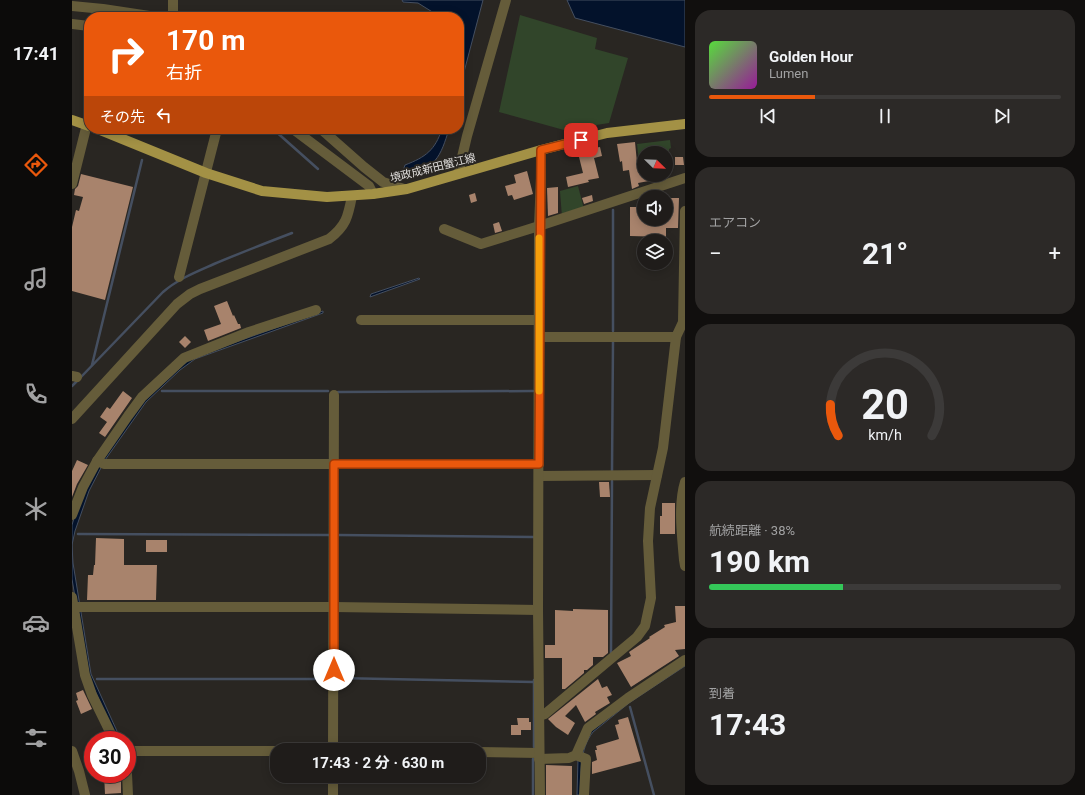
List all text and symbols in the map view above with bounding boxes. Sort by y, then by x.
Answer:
text: 170 m [166,24,245,57]
icon: right [100,28,152,80]
text: 17:41 [13,43,59,64]
text: Golden Hour [769,48,853,66]
text: 右折 [166,62,202,83]
text: Lumen [769,66,808,81]
icon: left [153,104,175,126]
icon: previous [757,105,779,127]
icon: pause [874,105,896,127]
icon: next [991,105,1013,127]
text: その先 [100,108,145,126]
pin [564,123,598,157]
icon: arrive [570,129,592,151]
north arrow [637,146,673,182]
map controls [637,146,673,270]
icon: directions [22,151,50,179]
street label: 境政成新田蟹江線 [389,151,477,185]
button: sound [637,190,673,226]
text: エアコン [709,215,761,230]
button: layers [637,234,673,270]
text: 21° [862,236,908,271]
text: − [709,241,722,266]
text: + [1049,241,1061,266]
icon: music [22,265,50,293]
text: 20 [861,379,909,428]
icon: phone [22,380,50,408]
text: km/h [868,426,902,442]
icon: climate [22,495,50,523]
text: 航続距離 · 38% [709,523,795,538]
text: 190 km [709,544,810,579]
icon: car [22,609,50,637]
position arrow [313,649,355,691]
text: 到着 [709,686,735,701]
text: 17:43 [709,707,786,742]
icon: filters [22,724,50,752]
speed limit sign: 30 [84,731,136,783]
text: 17:43 · 2 分 · 630 m [312,754,444,772]

